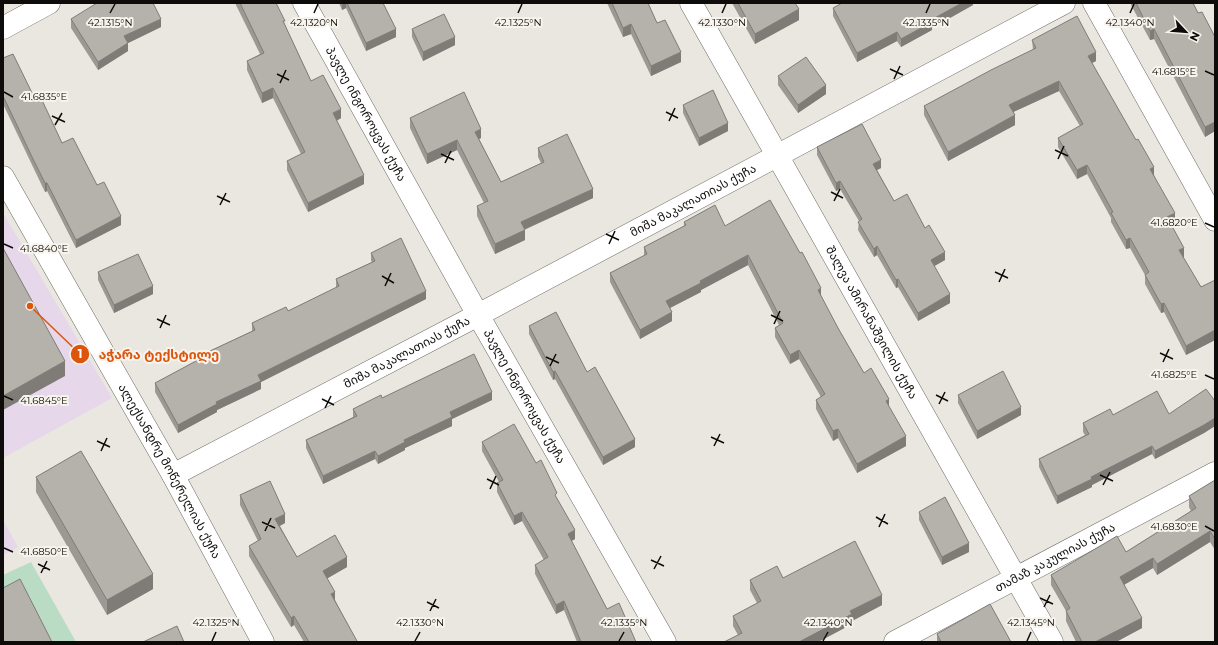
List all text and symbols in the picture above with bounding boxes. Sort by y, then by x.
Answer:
north arrow [1166,12,1206,52]
text: 42.1315°N [87,16,133,29]
text: 42.1320°N [290,16,338,29]
text: 42.1325°N [494,16,542,29]
text: 42.1330°N [698,16,746,29]
text: 42.1335°N [903,16,949,29]
text: 42.1340°N [1105,16,1155,29]
text: N [1187,29,1203,43]
street label: პავლე ინგოროყვას ქუჩა [323,44,410,184]
text: 41.6815°E [1152,65,1197,78]
text: 41.6835°E [21,90,67,103]
street label: მიშა მაკალათიას ქუჩა [627,160,758,240]
text: 41.6820°E [1150,216,1198,229]
text: 41.6840°E [20,242,69,255]
street label: შალვა ამირანაშვილის ქუჩა [823,243,921,401]
street label: მიშა მაკალათიას ქუჩა [341,313,472,391]
street label: პავლე ინგოროყვას ქუჩა [481,326,569,466]
callout: აჭარა ტექსტილე [70,342,227,367]
text: 1 [78,346,82,361]
text: აჭარა ტექსტილე [99,346,219,363]
text: 41.6825°E [1151,368,1198,381]
street label: ალექსანდრე მოწერელიას ქუჩა [115,381,225,561]
text: 41.6845°E [20,394,68,407]
street label: თამაზ კაკულიას ქუჩა [992,519,1118,595]
text: 41.6830°E [1150,520,1198,533]
text: 41.6850°E [20,545,68,558]
text: 42.1325°N [192,616,240,629]
text: 42.1330°N [396,616,444,629]
text: 42.1335°N [601,616,647,629]
text: 42.1340°N [803,616,853,629]
text: 42.1345°N [1007,616,1055,629]

